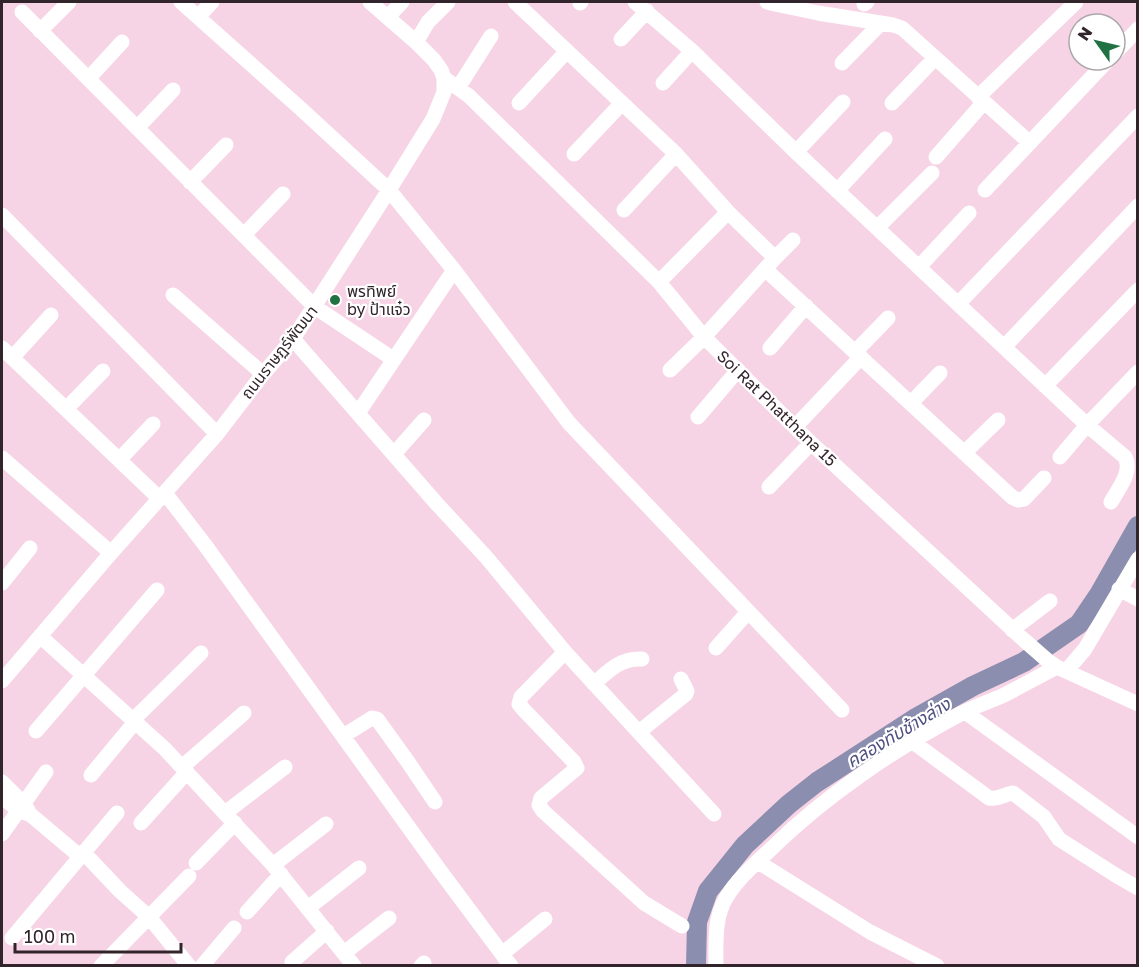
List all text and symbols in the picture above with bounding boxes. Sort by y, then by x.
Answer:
north arrow [1067,12,1127,72]
text: N [1073,23,1096,44]
place label: พรทิพย์ by ป้าแจ๋ว [347,281,411,319]
marker: พรทิพย์ by ป้าแจ๋ว [328,293,342,307]
street label: ถนนราษฏร์พัฒนา [236,301,322,403]
street label: Soi Rat Phatthana 15 [713,346,841,470]
water label: คลองทับช้างล่าง [842,692,955,772]
scale bar [15,916,182,954]
text: 100 m [24,925,75,947]

